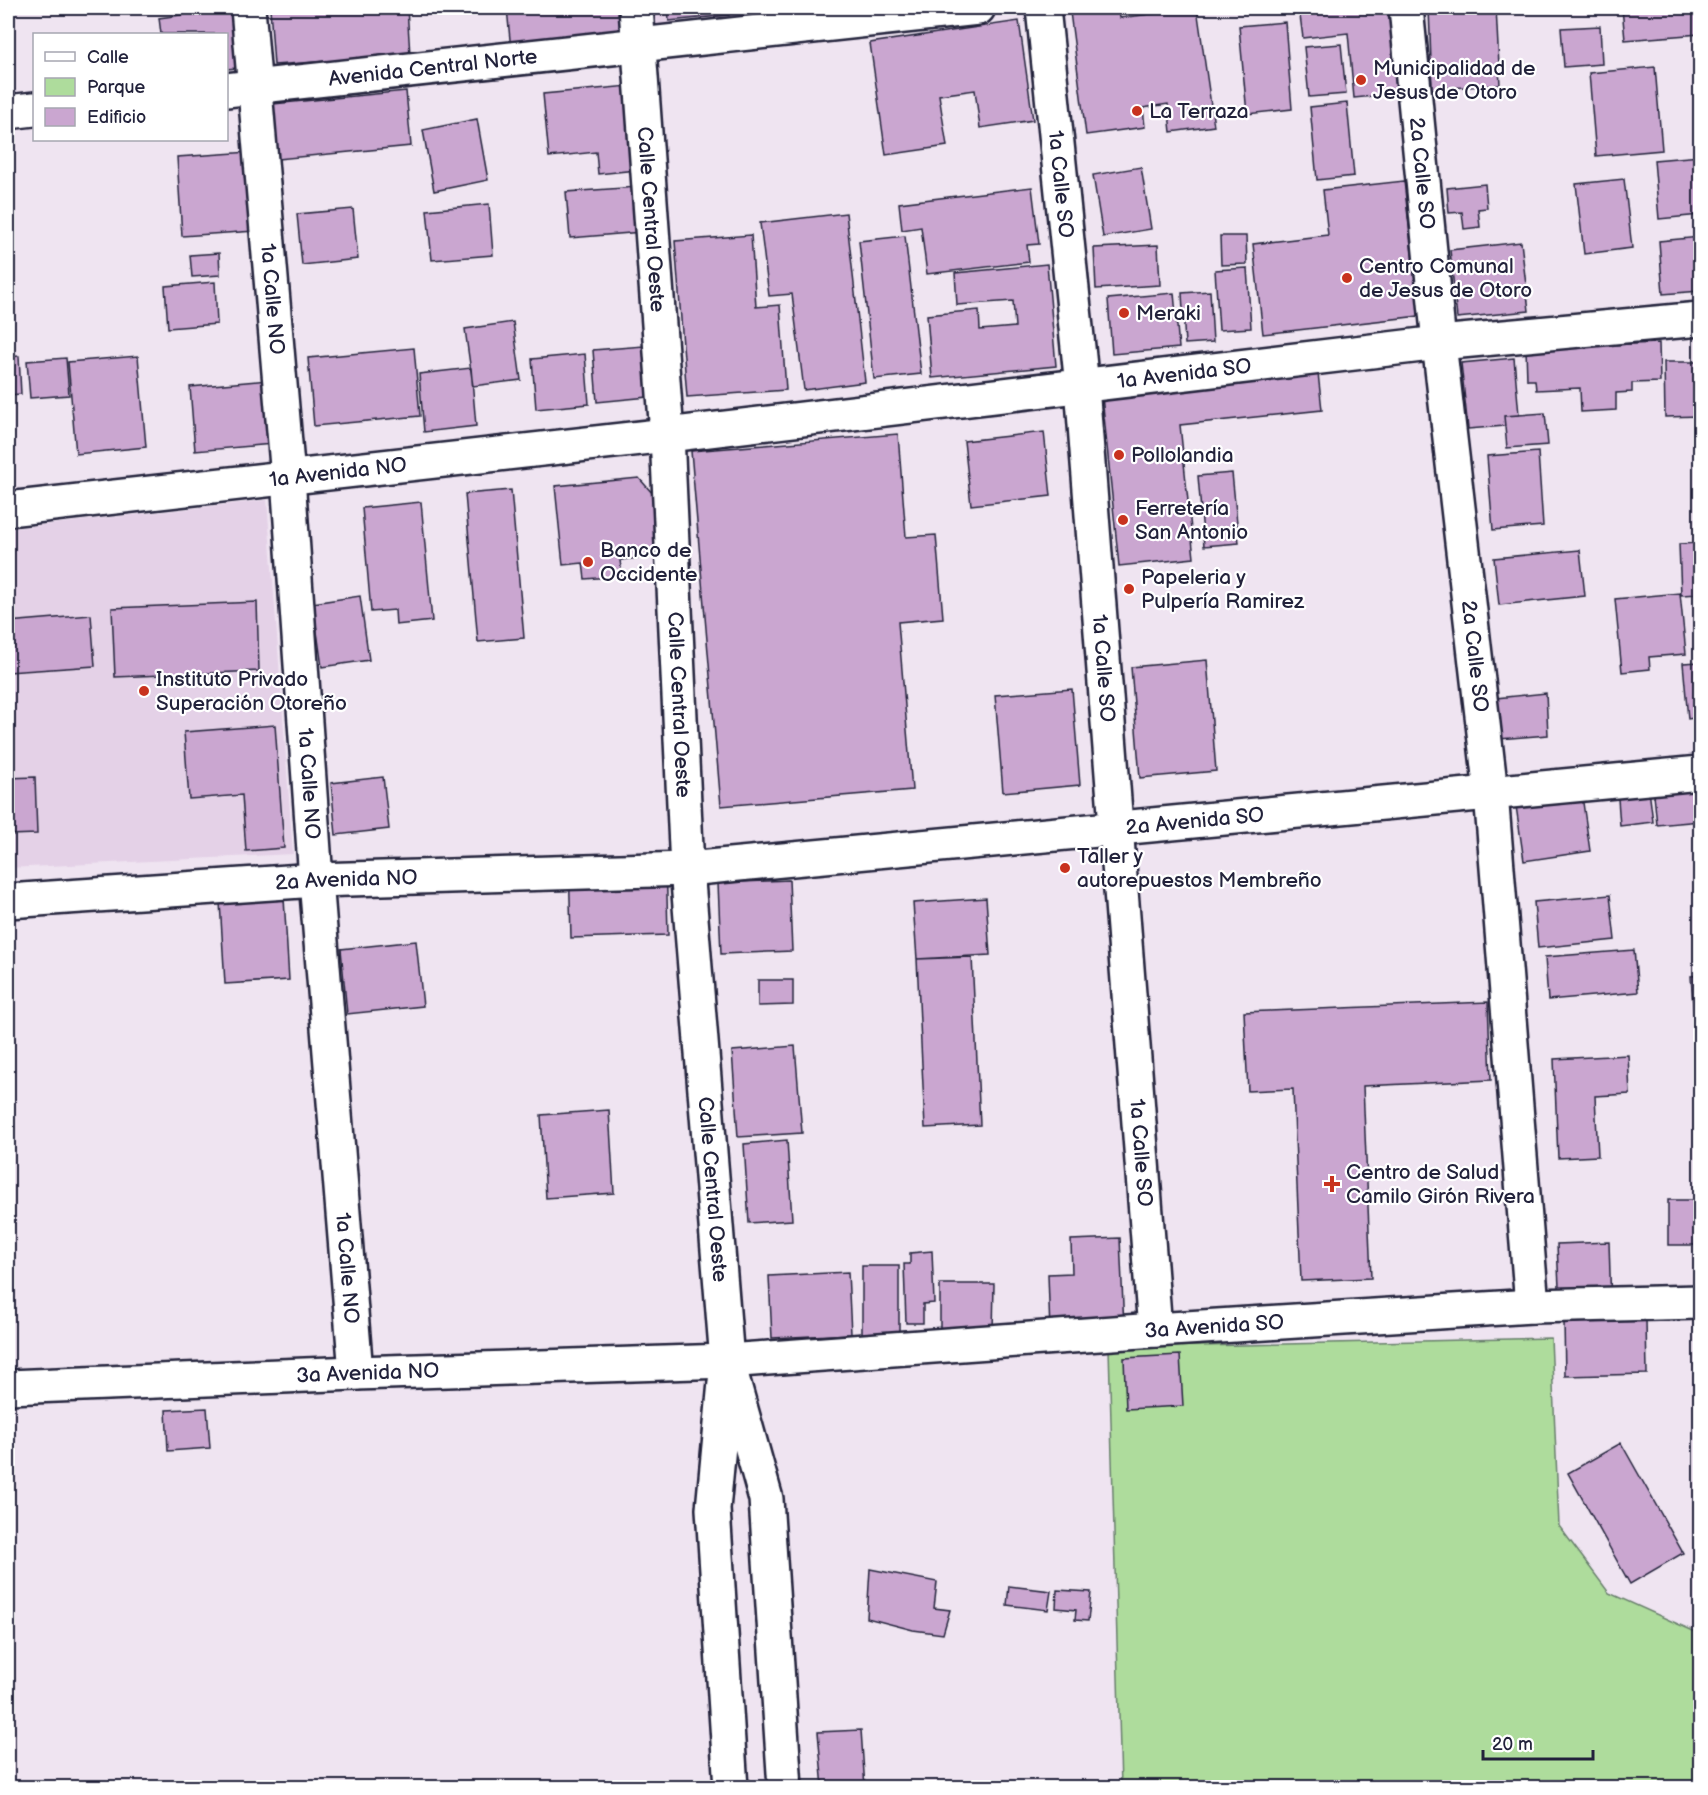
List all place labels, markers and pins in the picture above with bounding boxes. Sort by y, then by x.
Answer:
place label: Municipalidad de Jesus de Otoro [1373,56,1535,105]
marker: Municipalidad de Jesus de Otoro [1354,73,1368,87]
place label: La Terraza [1149,99,1249,124]
marker: La Terraza [1130,104,1144,118]
place label: Centro Comunal de Jesus de Otoro [1359,254,1532,303]
marker: Centro Comunal de Jesus de Otoro [1340,271,1354,285]
place label: Meraki [1136,301,1201,326]
marker: Meraki [1117,306,1131,320]
place label: Pollolandia [1131,443,1234,468]
marker: Pollolandia [1112,448,1126,462]
place label: Ferretería San Antonio [1135,496,1248,545]
marker: Ferretería San Antonio [1116,513,1130,527]
place label: Banco de Occidente [600,538,698,587]
marker: Banco de Occidente [581,555,595,569]
place label: Papeleria y Pulpería Ramirez [1141,565,1305,614]
marker: Papeleria y Pulpería Ramirez [1122,582,1136,596]
place label: Instituto Privado Superación Otoreño [156,667,347,716]
marker: Instituto Privado Superación Otoreño [137,684,151,698]
place label: Taller y autorepuestos Membreño [1077,844,1322,893]
marker: Taller y autorepuestos Membreño [1058,861,1072,875]
place label: Centro de Salud Camilo Girón Rivera [1346,1160,1535,1209]
marker: Centro de Salud Camilo Girón Rivera [1323,1175,1341,1193]

